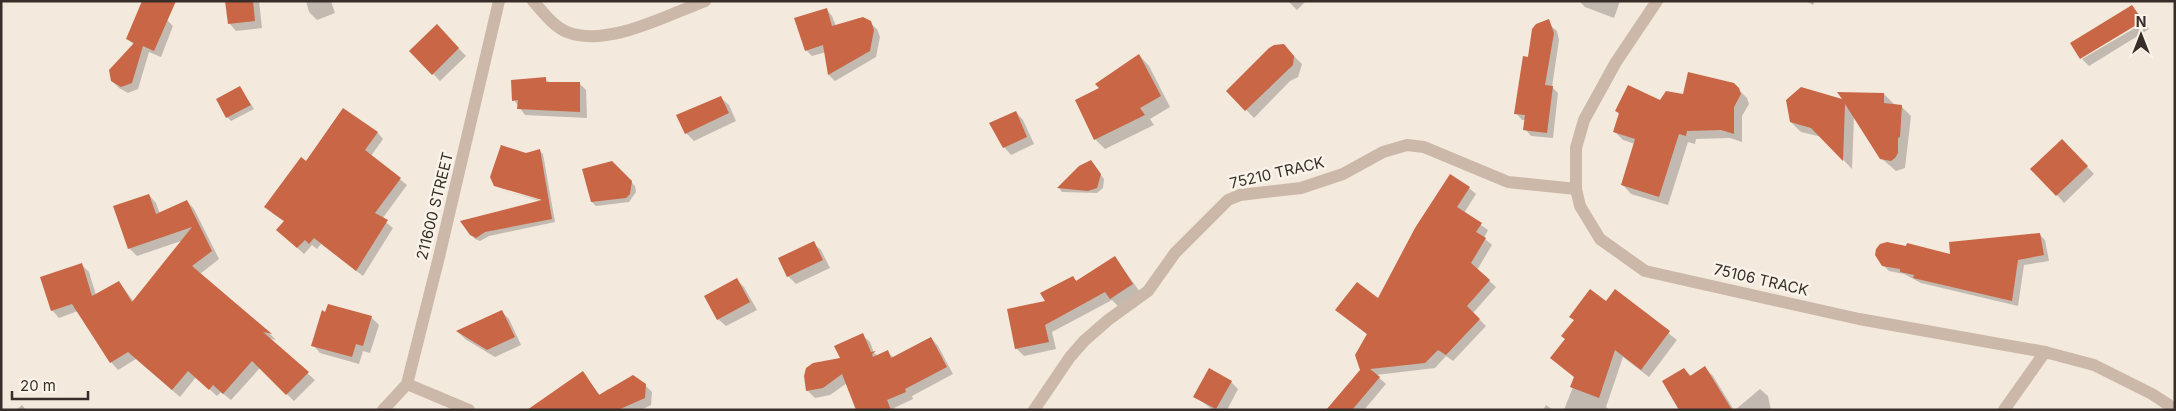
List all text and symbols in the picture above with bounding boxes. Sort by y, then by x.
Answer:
north arrow [2116,10,2166,60]
text: N [2136,13,2146,30]
street label: 211600 STREET [412,150,457,262]
street label: 75210 TRACK [1228,152,1326,193]
street label: 75106 TRACK [1712,259,1810,300]
scale bar [12,368,89,400]
text: 20 m [20,376,56,395]

